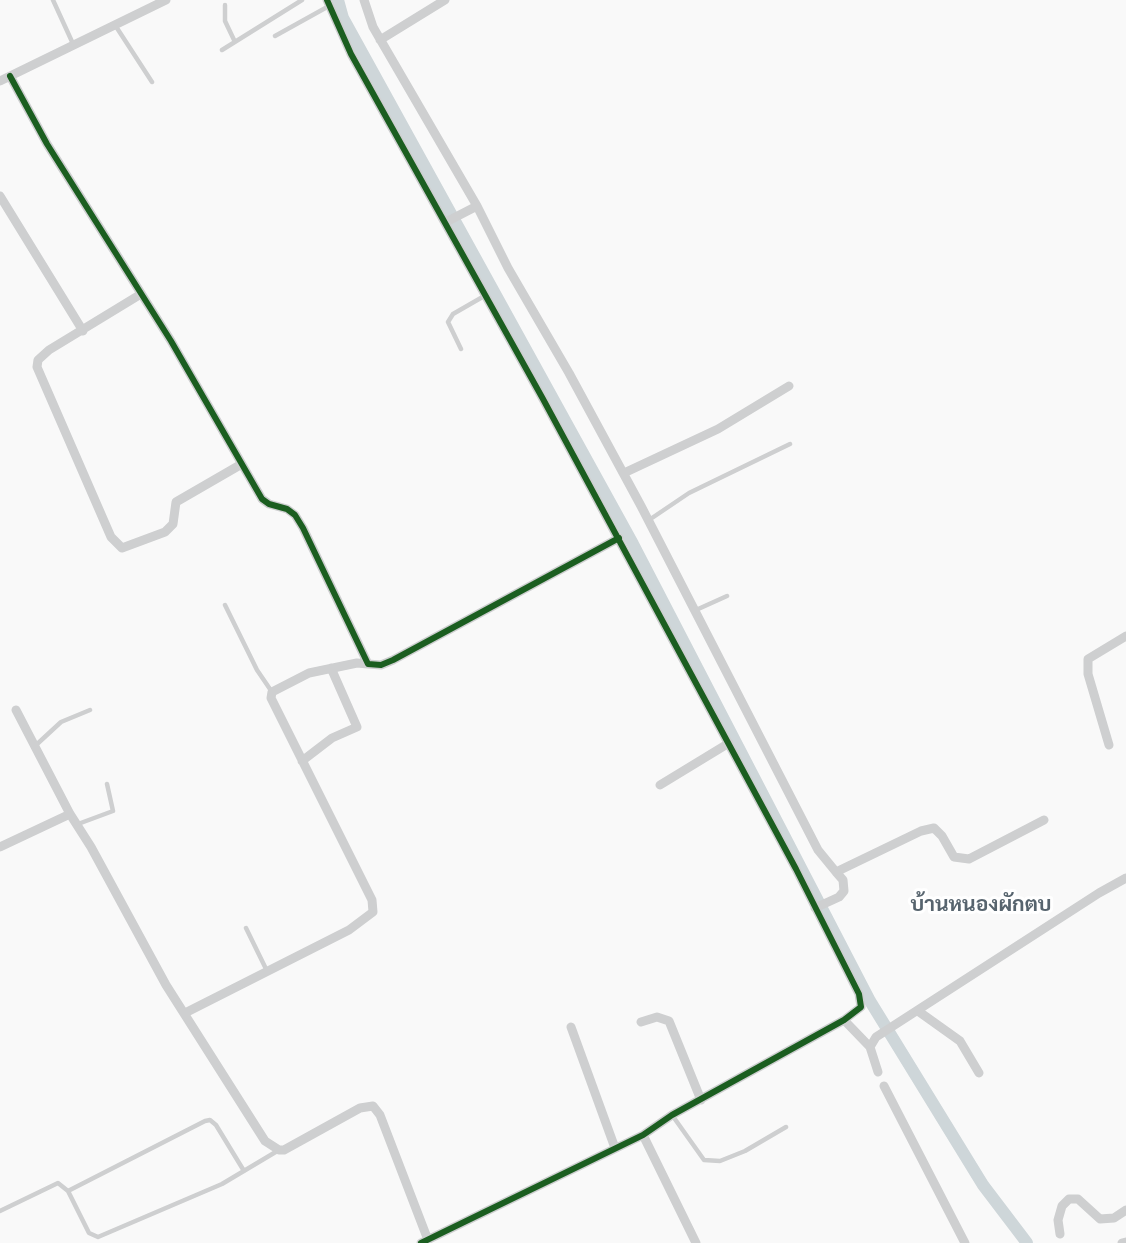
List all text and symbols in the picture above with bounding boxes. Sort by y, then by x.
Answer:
district label: บ้านหนองผักตบ [911,892,1051,918]

